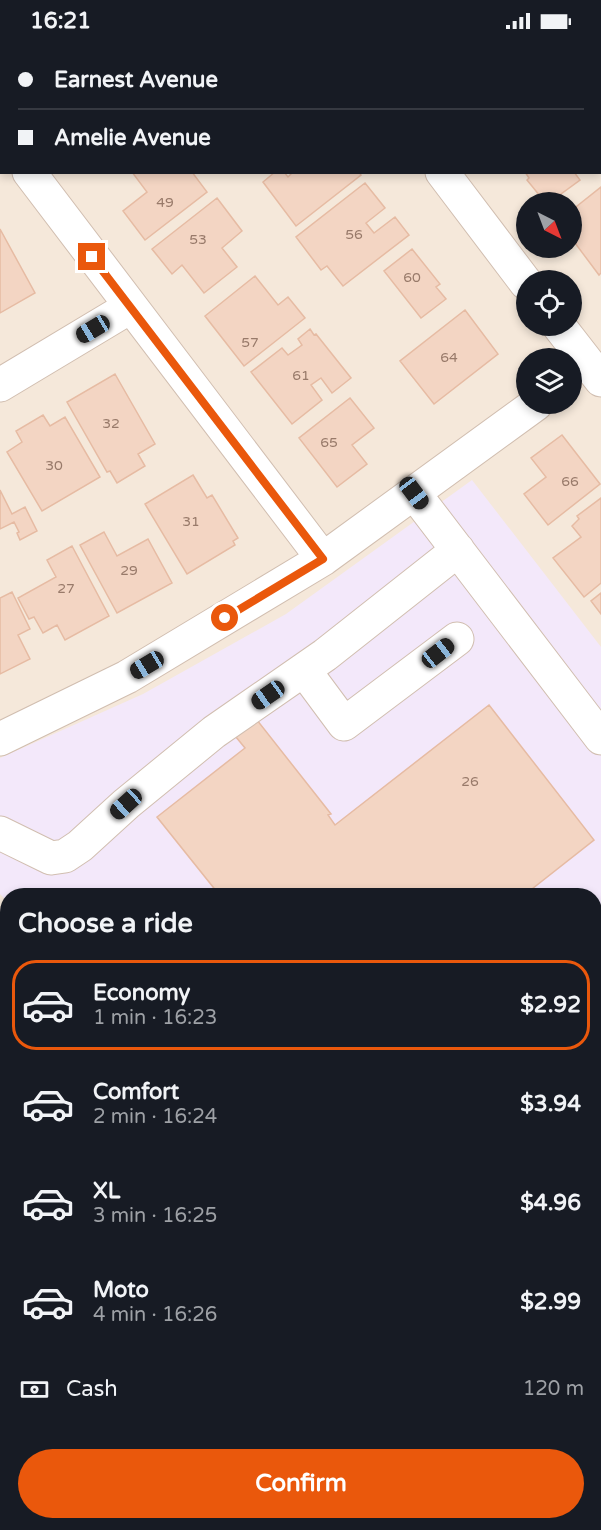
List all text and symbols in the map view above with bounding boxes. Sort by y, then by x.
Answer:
text: 16:21 [30,8,91,34]
text: Earnest Avenue [54,67,218,93]
text: Amelie Avenue [54,125,211,151]
north arrow [516,192,582,258]
map controls [516,192,582,414]
house number: 49 [156,194,174,211]
house number: 56 [345,226,363,243]
house number: 53 [189,231,207,248]
route end [78,243,105,270]
house number: 60 [403,269,421,286]
button: locate [516,270,582,336]
car [73,312,113,346]
house number: 57 [241,334,259,351]
button: layers [516,348,582,414]
house number: 64 [440,349,458,366]
house number: 61 [292,367,310,384]
house number: 32 [102,415,120,432]
house number: 65 [320,434,338,451]
house number: 30 [45,457,63,474]
car [396,473,432,513]
house number: 66 [561,473,579,490]
house number: 31 [182,513,200,530]
house number: 29 [120,562,138,579]
house number: 27 [57,580,75,597]
route start [211,604,238,631]
car [418,635,458,671]
car [127,648,167,682]
car [248,677,288,713]
house number: 26 [461,773,479,790]
car [107,785,145,823]
text: Choose a ride [18,907,193,940]
icon: car [21,978,75,1032]
text: Economy [93,980,190,1006]
text: $2.92 [520,992,581,1018]
text: 1 min · 16:23 [93,1006,217,1030]
icon: car [21,1077,75,1131]
text: Comfort [93,1079,179,1105]
text: $3.94 [520,1091,581,1117]
text: 2 min · 16:24 [93,1105,217,1129]
icon: car [21,1176,75,1230]
text: XL [93,1178,120,1204]
text: $4.96 [520,1190,581,1216]
text: 3 min · 16:25 [93,1204,217,1228]
icon: car [21,1275,75,1329]
text: Moto [93,1277,149,1303]
text: $2.99 [520,1289,581,1315]
text: 4 min · 16:26 [93,1303,217,1327]
icon: cash [18,1373,51,1406]
text: Cash [66,1376,118,1402]
text: 120 m [523,1377,584,1401]
button: Confirm [18,1449,584,1518]

